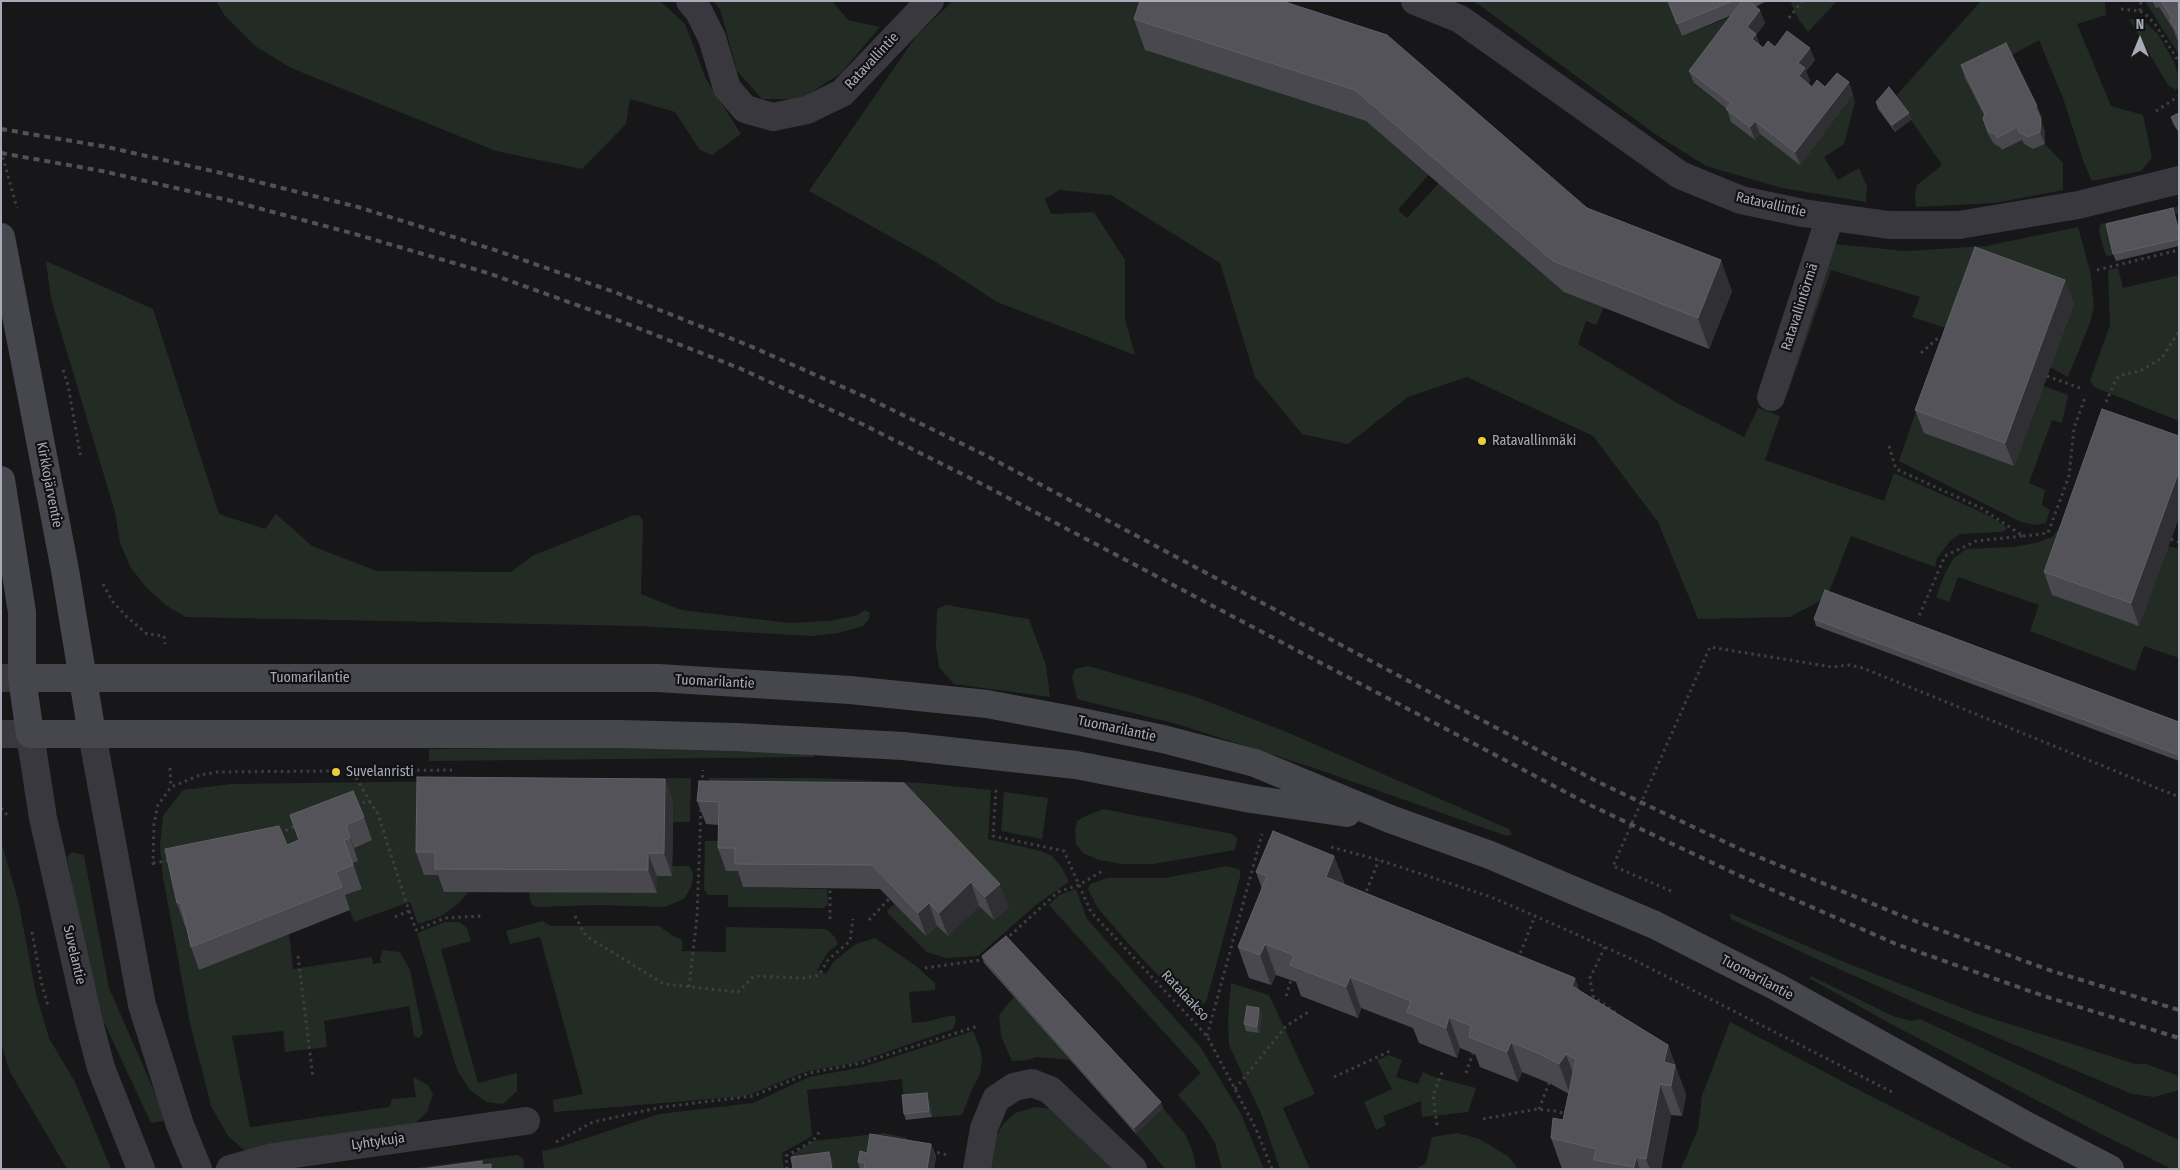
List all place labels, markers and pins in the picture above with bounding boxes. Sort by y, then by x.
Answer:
place label: Ratavallinmäki [1492,433,1576,449]
marker: Ratavallinmäki [1476,435,1488,447]
place label: Suvelanristi [346,764,414,780]
marker: Suvelanristi [330,766,342,778]

